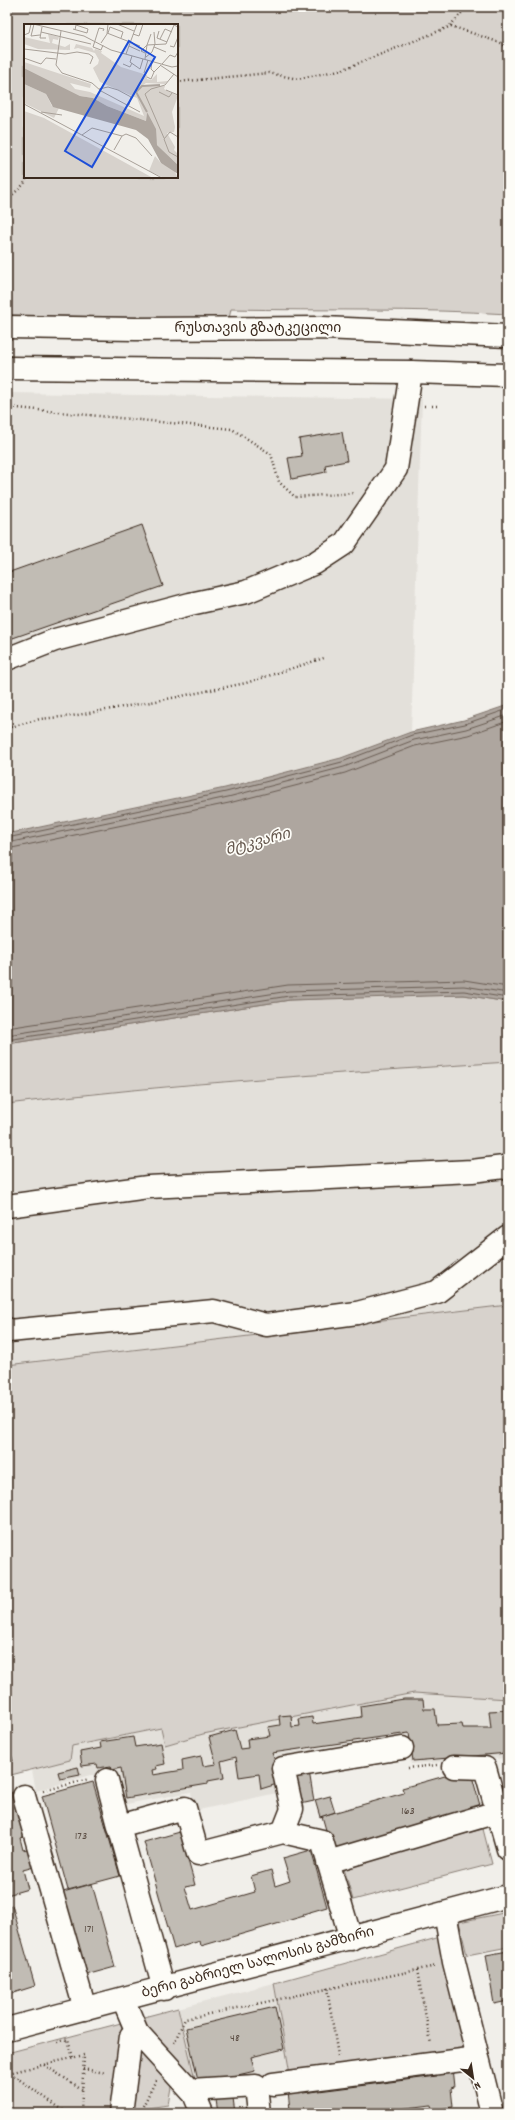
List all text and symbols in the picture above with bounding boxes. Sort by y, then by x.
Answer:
inset map [24,24,178,178]
street label: რუსთავის გზატკეცილი [175,319,341,339]
water label: მტკვარი [223,823,294,862]
house number: 163 [401,1803,415,1820]
house number: 173 [75,1828,87,1845]
house number: 171 [84,1921,94,1938]
street label: ბერი გაბრიელ სალოსის გამზირი [139,1922,377,2004]
house number: 48 [230,2030,240,2047]
north arrow [453,2058,493,2098]
text: N [470,2077,483,2093]

